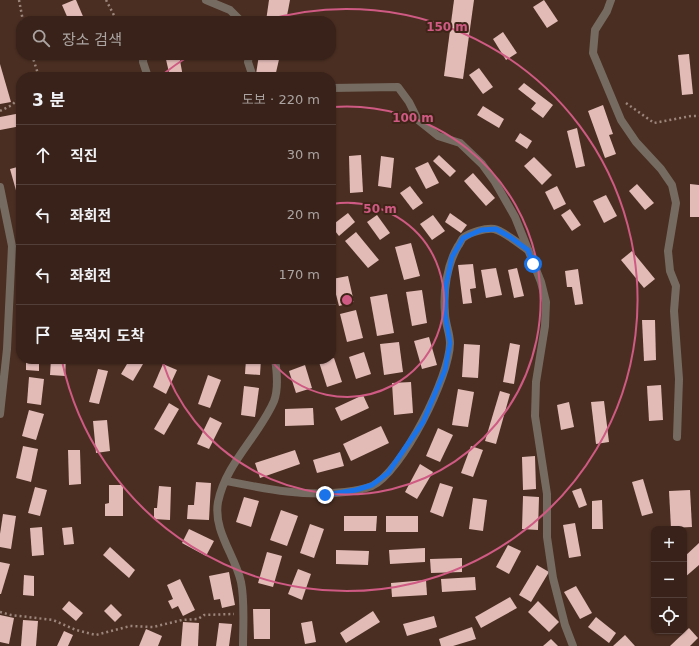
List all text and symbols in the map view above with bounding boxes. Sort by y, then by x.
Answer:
search box [16,16,336,60]
text: 150 m [426,20,468,34]
icon: search [30,27,52,49]
text: 장소 검색 [62,31,122,49]
text: 3 분 [32,90,65,110]
text: 도보 · 220 m [242,92,320,107]
text: 100 m [392,111,434,125]
icon: ahead [32,144,54,166]
text: 직진 [70,147,98,165]
text: 30 m [287,147,320,162]
text: 50 m [363,202,397,216]
icon: left [32,204,54,226]
text: 좌회전 [70,207,111,225]
text: 20 m [287,207,320,222]
route start [524,255,542,273]
icon: left [32,264,54,286]
text: 좌회전 [70,267,111,285]
text: 170 m [278,267,320,282]
centre of rings [340,293,354,307]
icon: arrive [32,324,54,346]
text: 목적지 도착 [70,327,144,345]
route end [316,486,334,504]
map controls [651,526,687,634]
button: + [651,526,687,562]
button: − [651,562,687,598]
button: locate [651,598,687,634]

